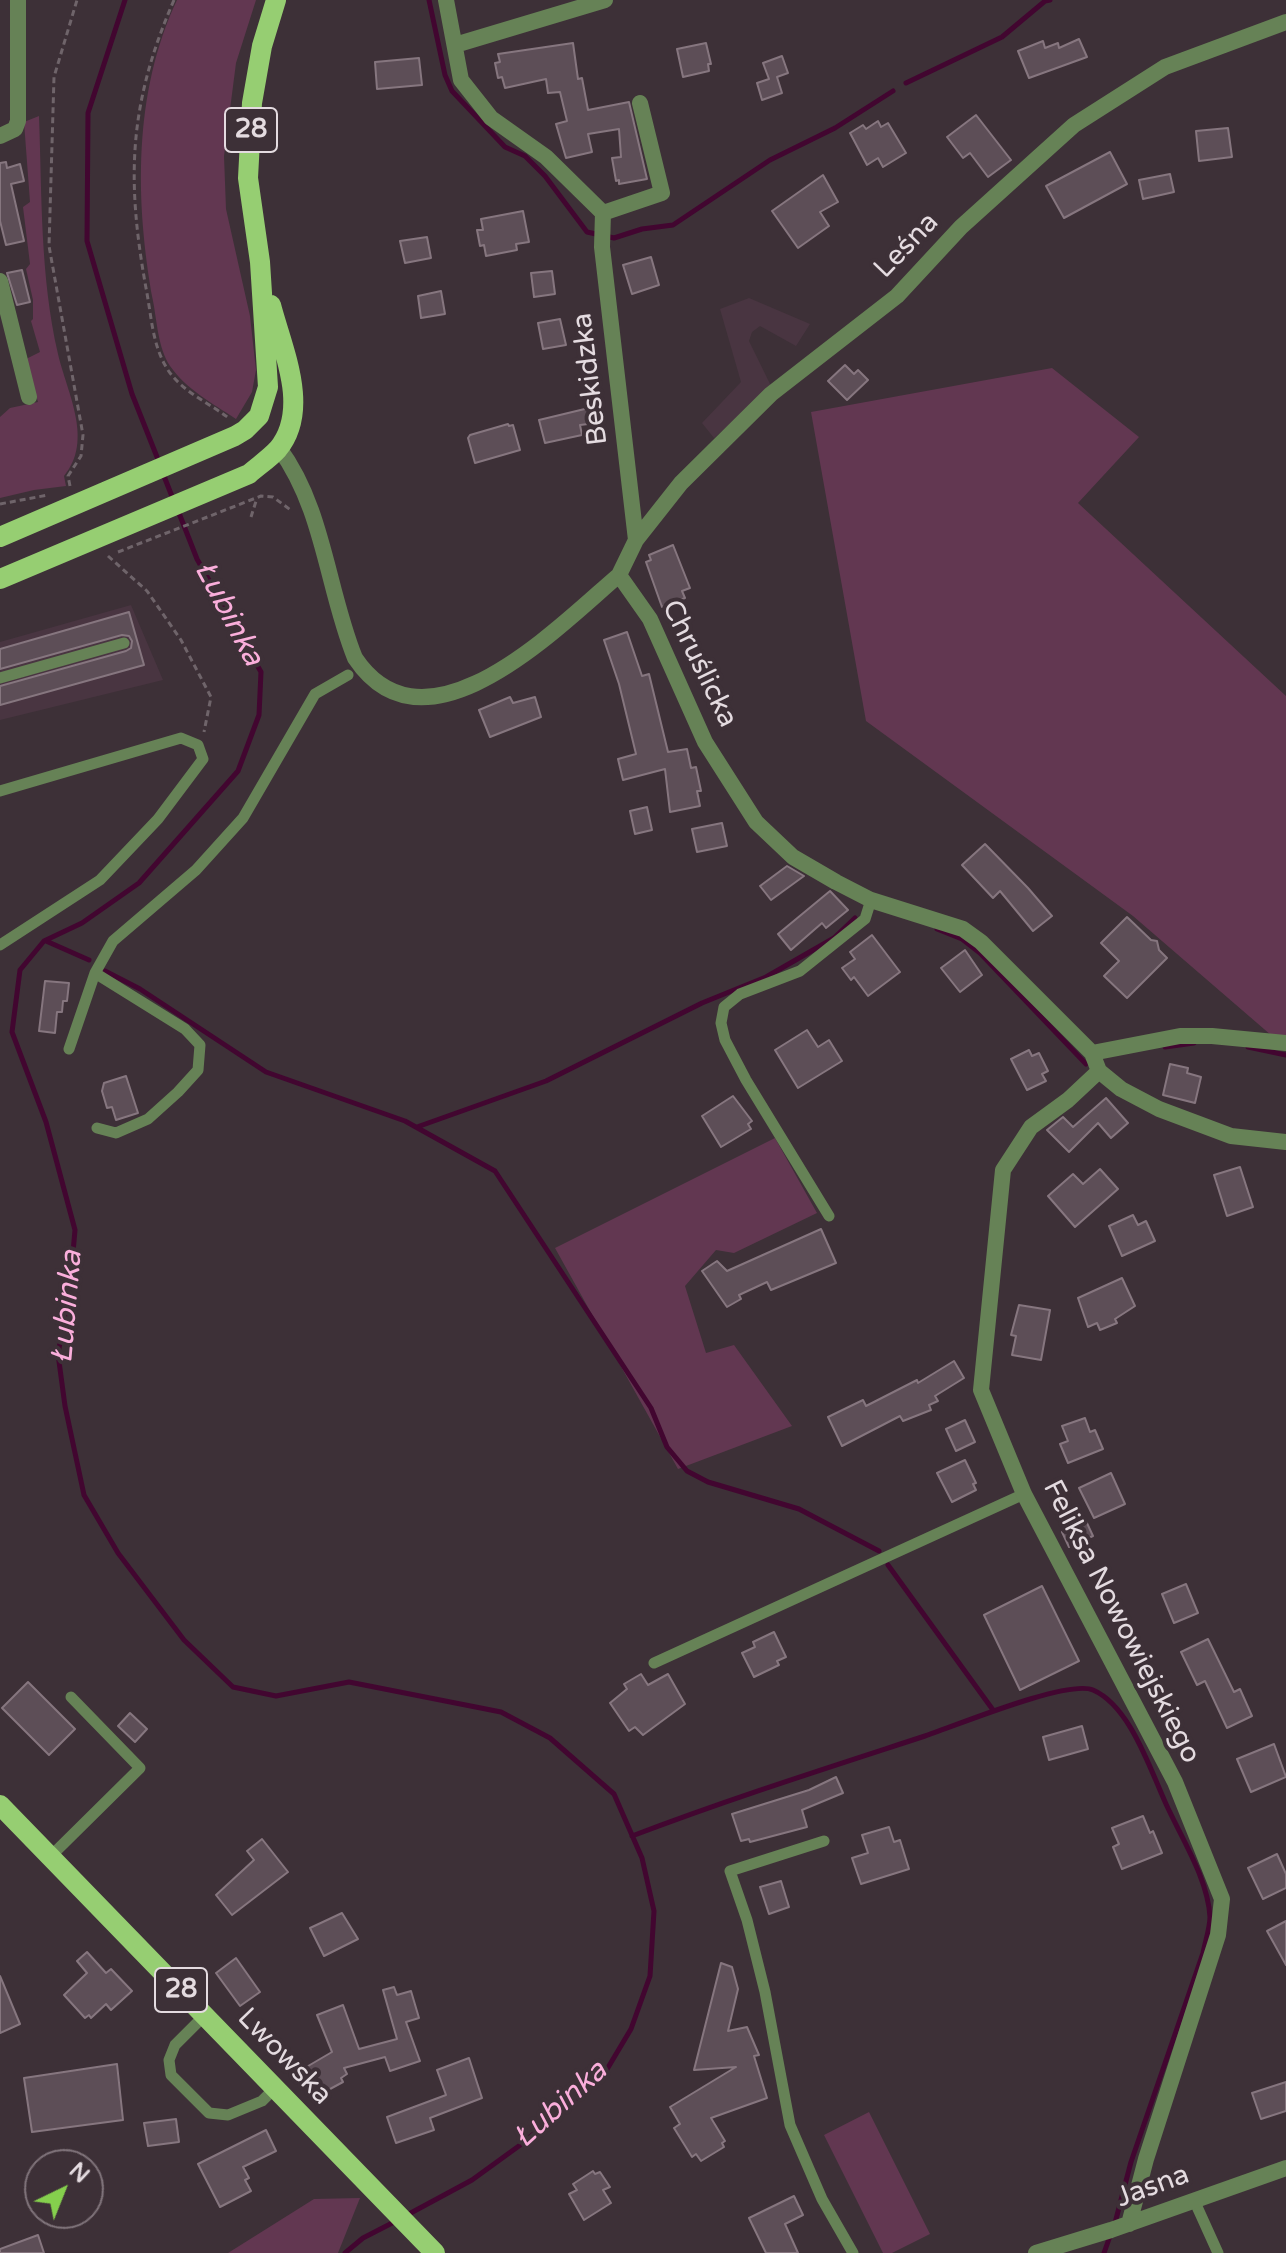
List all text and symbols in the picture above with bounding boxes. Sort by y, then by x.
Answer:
road number: 28 [225,108,277,152]
street label: Leśna [868,206,946,286]
street label: Beskidzka [566,311,616,447]
water label: Łubinka [186,556,270,672]
street label: Chruślicka [654,595,744,733]
water label: Łubinka [45,1249,91,1365]
street label: Feliksa Nowowiejskiego [1035,1475,1207,1769]
road number: 28 [155,1968,207,2012]
street label: Lwowska [230,2002,338,2112]
water label: Łubinka [507,2054,615,2156]
north arrow [24,2149,104,2229]
text: N [64,2157,94,2188]
street label: Jasna [1112,2158,1194,2216]

